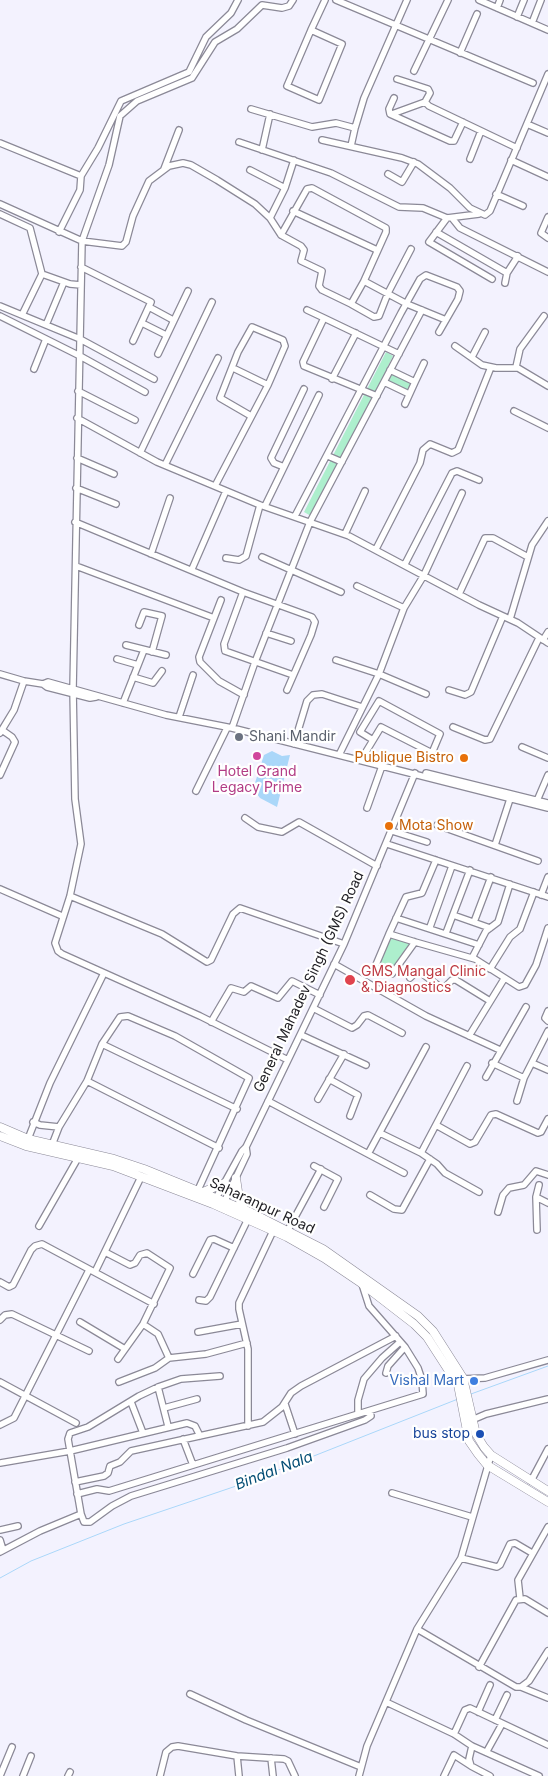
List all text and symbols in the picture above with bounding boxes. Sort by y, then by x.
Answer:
place label: Shani Mandir [249,729,336,745]
marker: Shani Mandir [233,731,245,743]
marker: Hotel Grand Legacy Prime [251,750,263,762]
place label: Publique Bistro [355,750,454,766]
marker: Publique Bistro [458,752,470,764]
place label: Hotel Grand Legacy Prime [212,764,302,796]
place label: Mota Show [399,818,473,834]
marker: Mota Show [383,820,395,832]
street label: General Mahadev Singh (GMS) Road [250,869,368,1095]
place label: GMS Mangal Clinic & Diagnostics [361,964,486,996]
marker: GMS Mangal Clinic & Diagnostics [343,973,357,987]
street label: Saharanpur Road [207,1174,317,1238]
place label: Vishal Mart [390,1373,464,1389]
marker: Vishal Mart [468,1375,480,1387]
place label: bus stop [413,1426,470,1442]
marker: bus stop [474,1428,486,1440]
water label: Bindal Nala [233,1448,315,1494]

